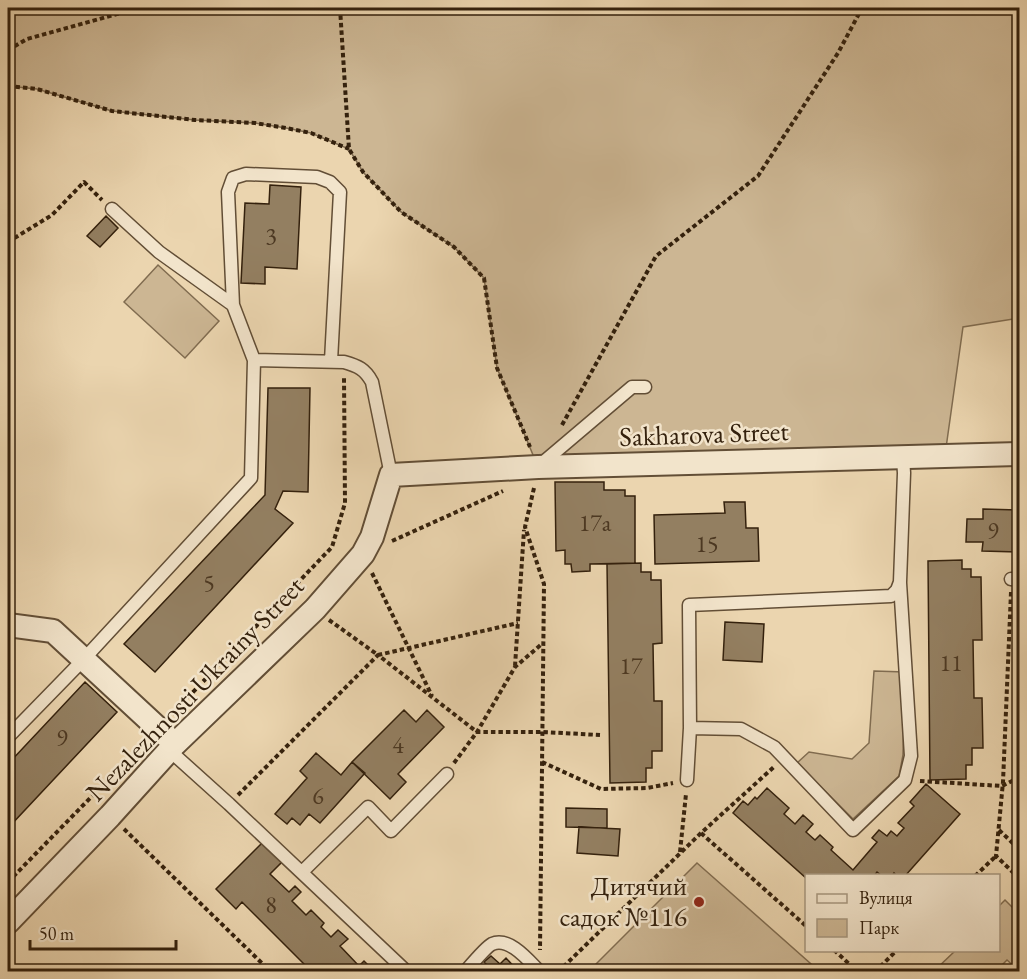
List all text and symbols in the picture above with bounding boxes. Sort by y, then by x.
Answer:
house number: 3 [265,220,277,251]
street label: Sakharova Street [619,413,790,454]
house number: 17а [579,507,612,538]
house number: 9 [987,515,999,546]
house number: 15 [695,528,719,559]
house number: 5 [203,567,215,598]
street label: Nezalezhnosti Ukrainy Street [78,568,312,809]
house number: 11 [939,647,963,678]
house number: 17 [619,650,643,681]
house number: 9 [56,722,68,753]
house number: 4 [392,729,404,760]
house number: 6 [312,780,324,811]
place label: Дитячий садок №116 [559,868,687,934]
legend [805,874,1000,952]
text: Вулиця [859,886,912,909]
house number: 8 [265,889,277,920]
marker: Дитячий садок №116 [692,895,706,909]
scale bar [30,913,176,951]
text: Парк [859,916,899,939]
text: 50 m [39,922,74,945]

